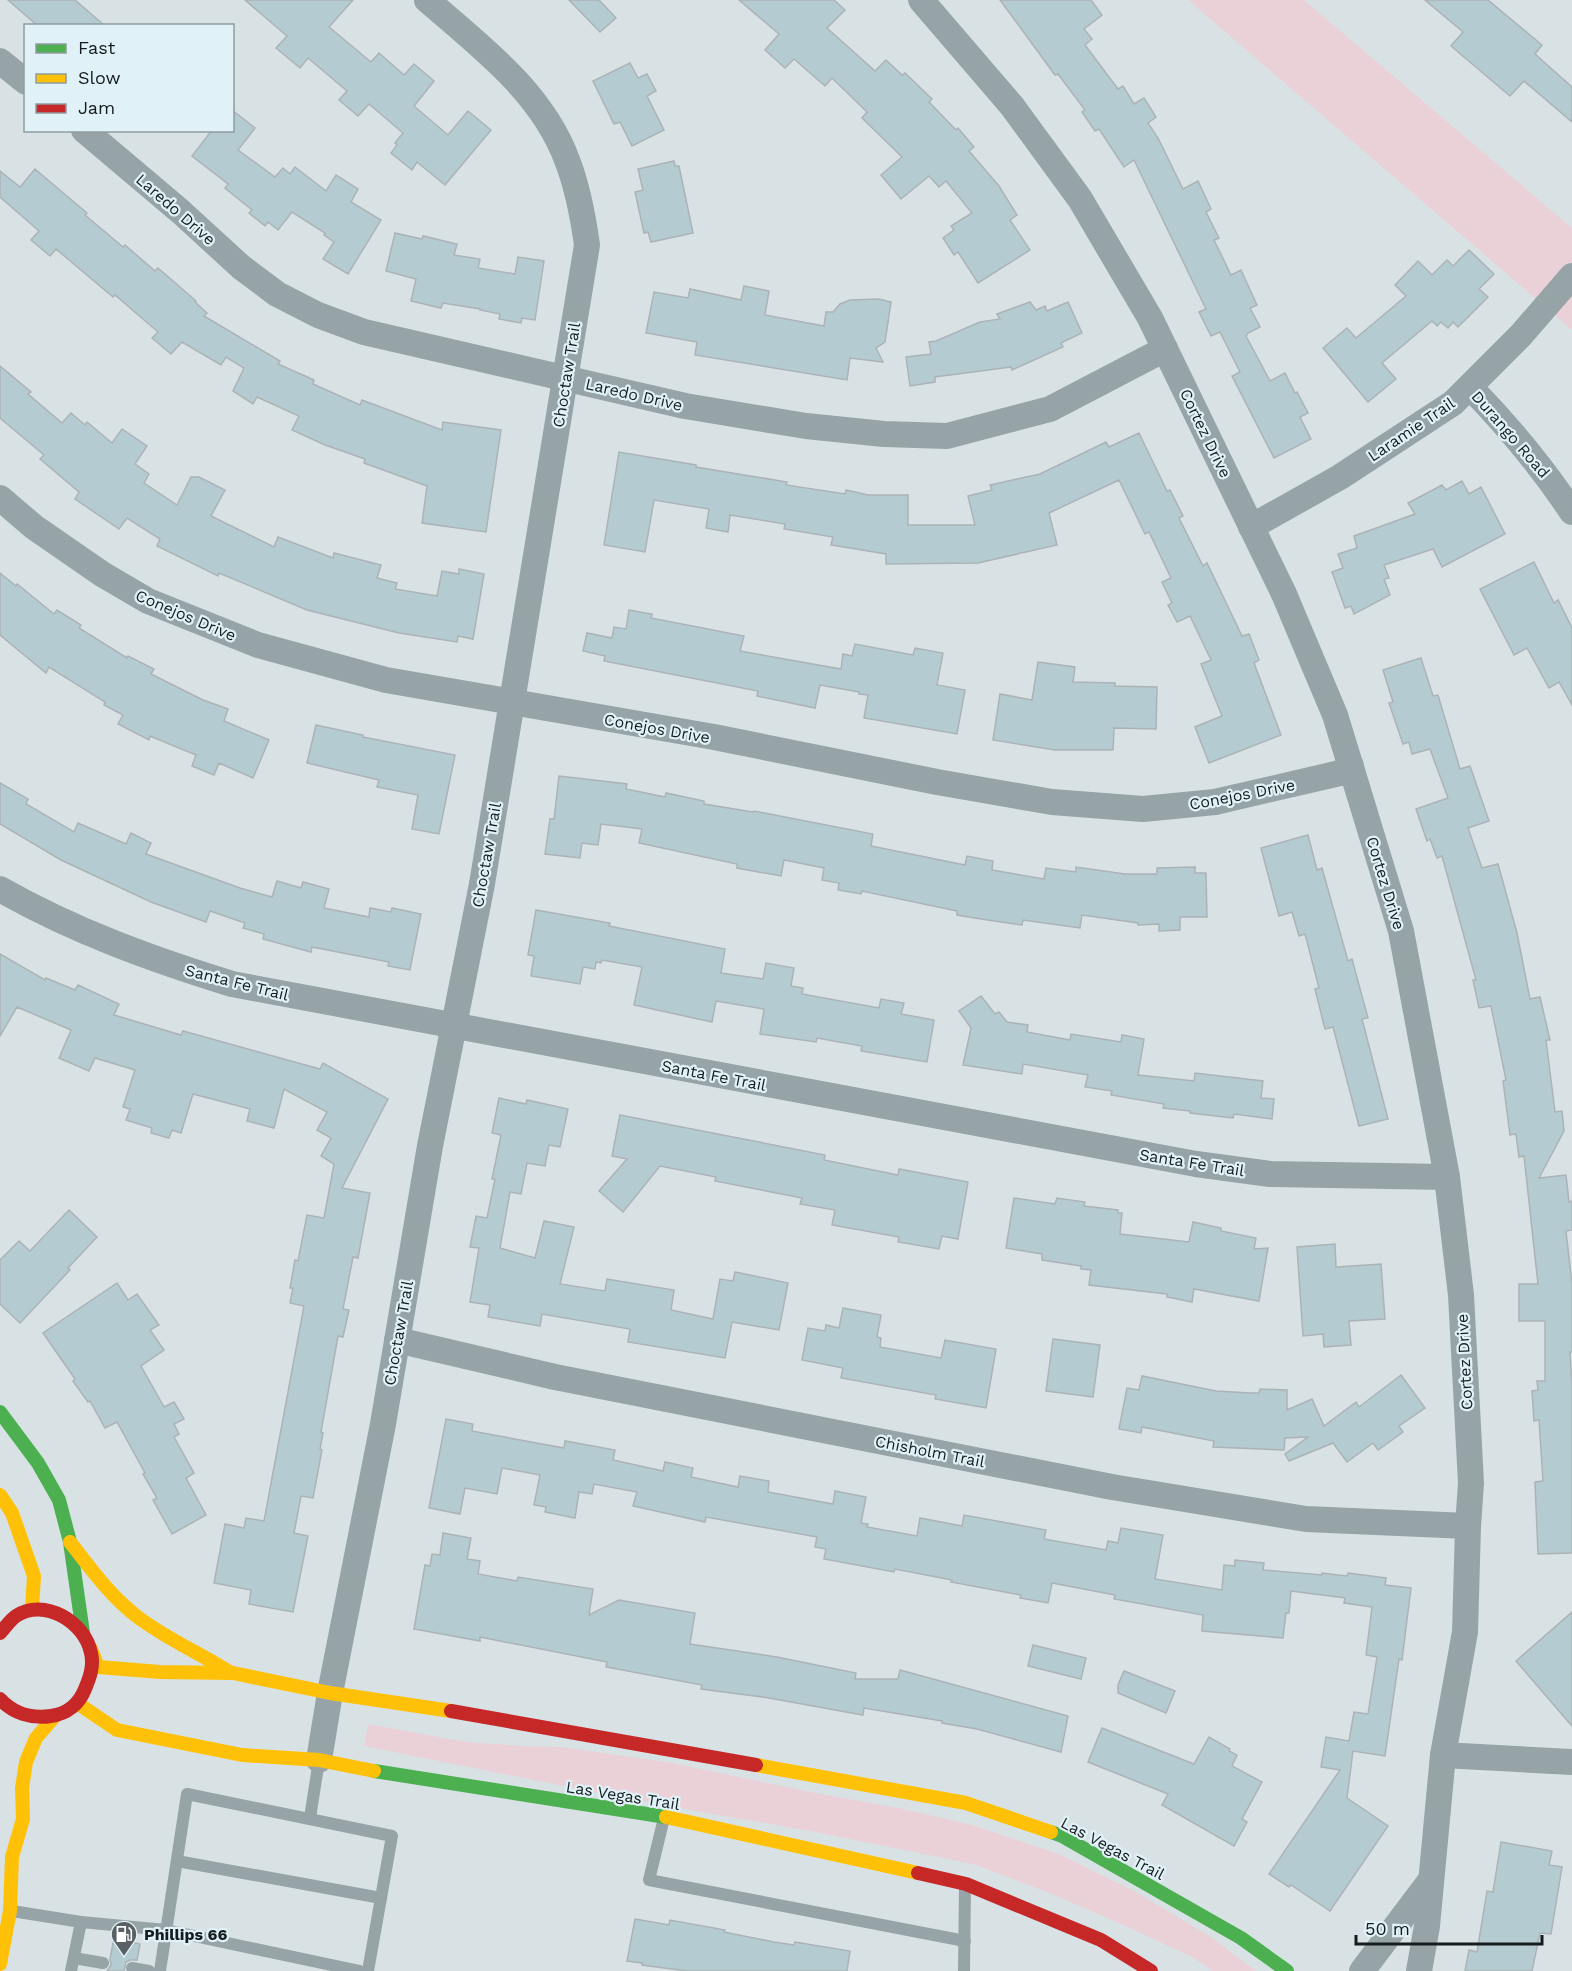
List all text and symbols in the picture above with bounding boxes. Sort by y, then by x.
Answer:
legend [24,24,234,132]
text: Fast [78,37,116,58]
text: Slow [78,67,121,88]
text: Jam [78,97,115,118]
street label: Laredo Drive [132,170,219,249]
street label: Choctaw Trail [549,321,584,429]
street label: Laredo Drive [584,374,684,415]
street label: Cortez Drive [1176,386,1235,481]
street label: Durango Road [1468,387,1554,482]
street label: Laramie Trail [1364,393,1458,465]
street label: Conejos Drive [133,586,239,645]
street label: Conejos Drive [602,710,711,747]
street label: Conejos Drive [1188,775,1297,814]
street label: Choctaw Trail [468,801,505,909]
street label: Cortez Drive [1362,834,1409,932]
street label: Santa Fe Trail [183,960,291,1005]
street label: Santa Fe Trail [660,1056,768,1095]
street label: Santa Fe Trail [1138,1145,1246,1180]
street label: Choctaw Trail [380,1279,417,1387]
street label: Cortez Drive [1452,1313,1477,1411]
street label: Chisholm Trail [873,1432,986,1471]
street label: Las Vegas Trail [565,1777,681,1814]
street label: Las Vegas Trail [1058,1813,1168,1884]
scale bar [1356,1908,1542,1946]
text: 50 m [1365,1918,1410,1939]
fuel station icon: Phillips 66 [109,1919,139,1957]
place label: Phillips 66 [144,1925,227,1944]

